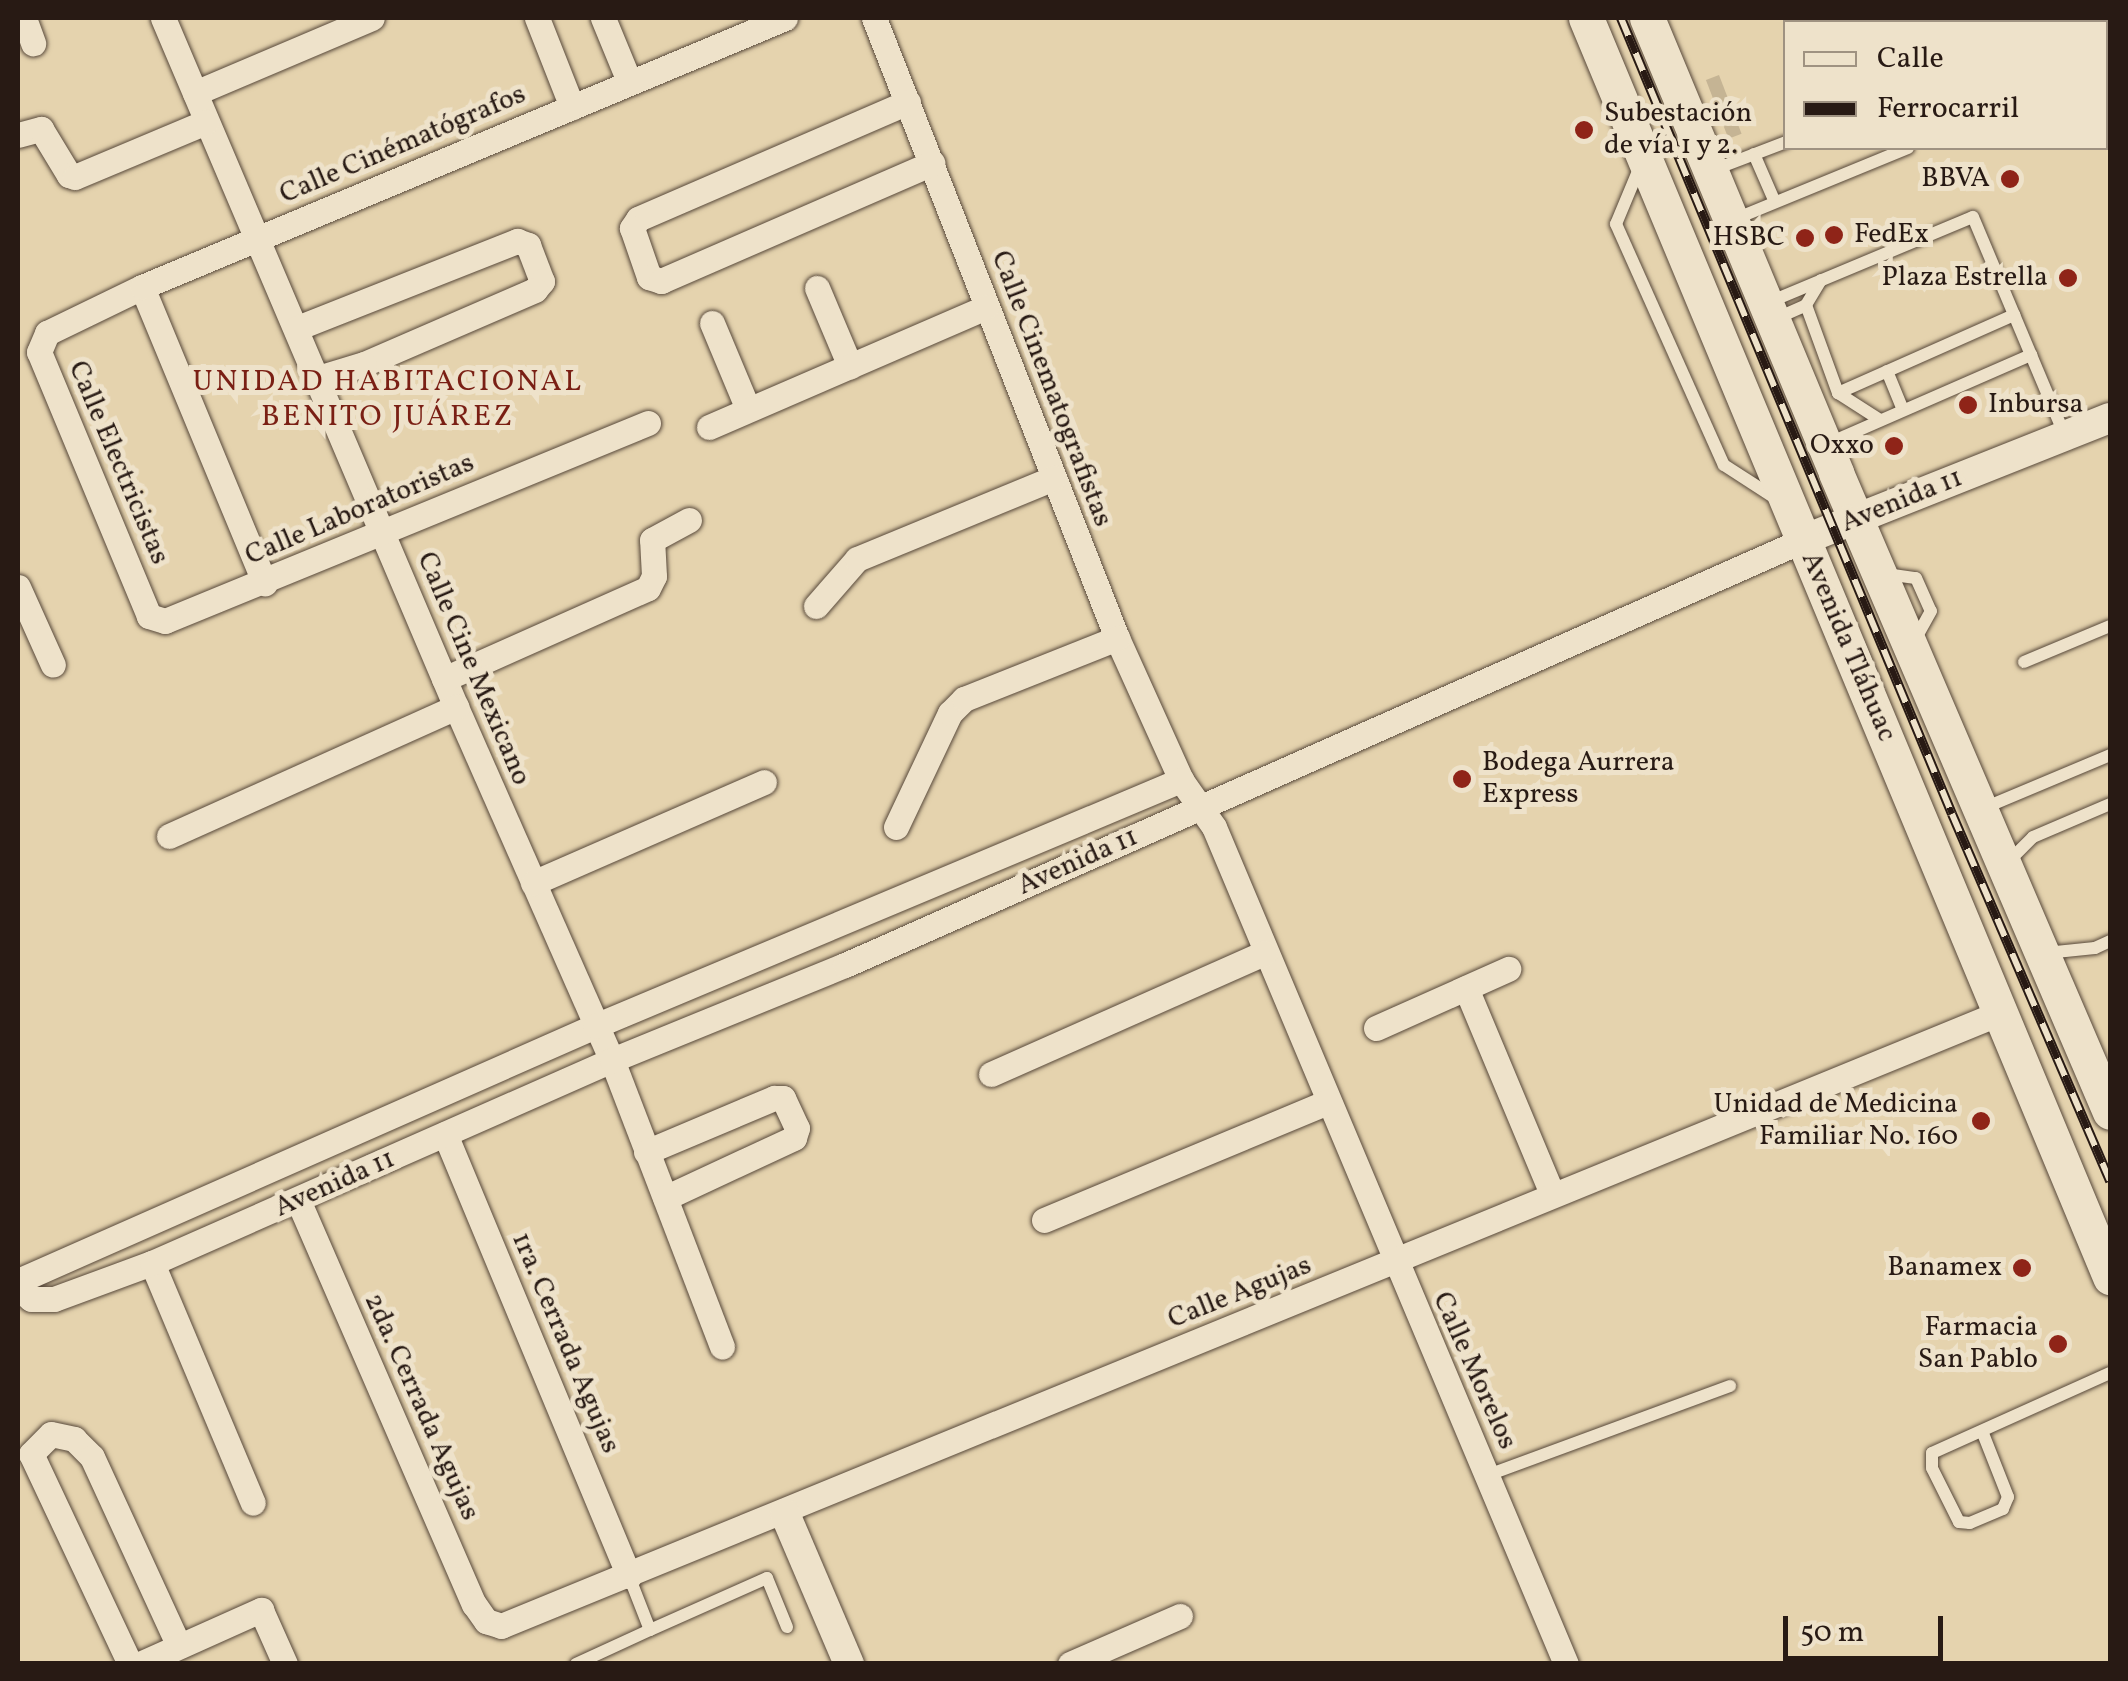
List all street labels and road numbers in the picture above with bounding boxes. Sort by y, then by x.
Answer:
street label: Calle Cinématógrafos [275,78,531,212]
street label: Calle Cinematografistas [983,246,1119,532]
street label: Calle Electricistas [60,356,176,570]
street label: Calle Laboratoristas [241,447,479,573]
street label: Avenida 11 [1836,461,1968,541]
street label: Calle Cine Mexicano [409,547,537,791]
street label: Avenida Tláhuac [1793,547,1903,747]
street label: Avenida 11 [1013,821,1143,903]
street label: Avenida 11 [270,1143,400,1225]
street label: 1ra. Cerrada Agujas [503,1227,627,1459]
street label: Calle Agujas [1163,1249,1317,1337]
street label: Calle Morelos [1424,1287,1524,1455]
street label: 2da. Cerrada Agujas [356,1288,486,1526]

